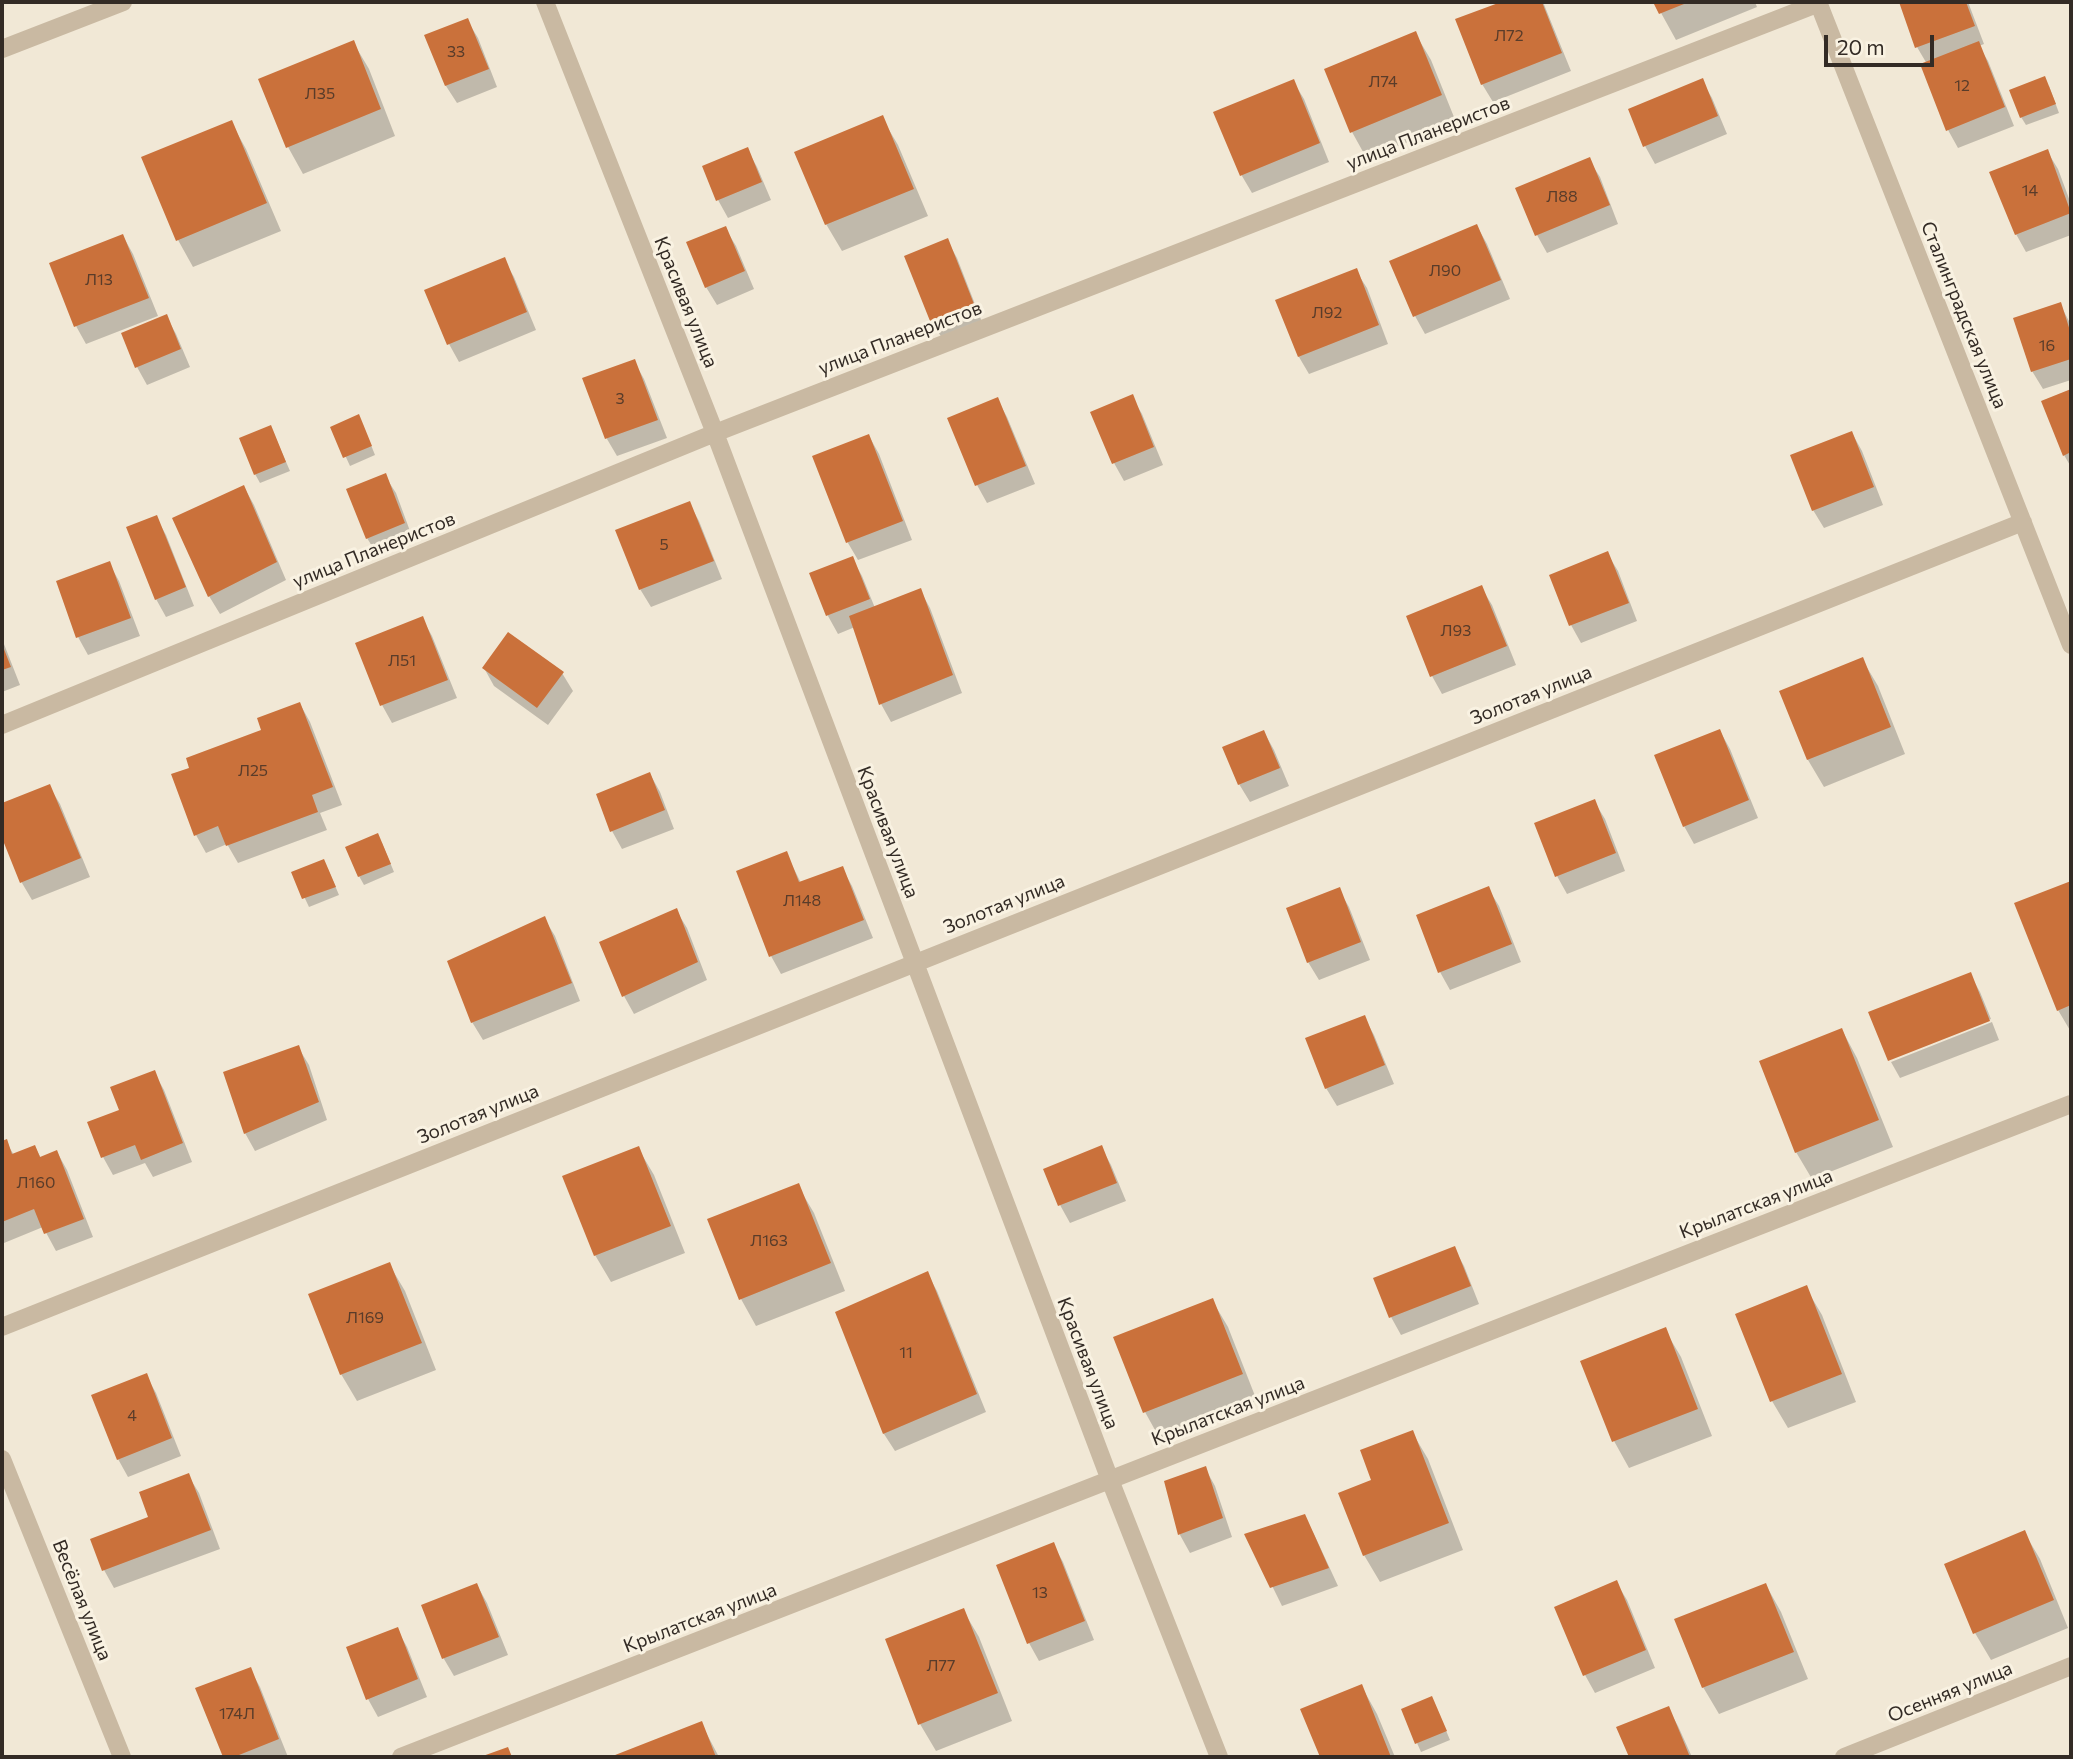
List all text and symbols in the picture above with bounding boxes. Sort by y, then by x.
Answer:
scale bar [1828,21,1938,65]
house number: Л72 [1494,26,1524,46]
text: 20 m [1837,34,1885,59]
house number: 33 [447,42,465,62]
house number: Л74 [1368,72,1398,92]
house number: 12 [1954,76,1970,96]
house number: Л35 [305,84,335,104]
street label: улица Планеристов [1343,91,1513,175]
house number: 14 [2022,181,2038,201]
house number: Л88 [1546,187,1578,207]
street label: Сталинградская улица [1916,218,2012,412]
street label: Красивая улица [649,233,723,371]
house number: Л90 [1429,261,1461,281]
house number: Л13 [85,270,113,290]
street label: улица Планеристов [815,296,985,380]
house number: Л92 [1312,303,1342,323]
house number: 16 [2039,336,2055,356]
house number: 3 [615,389,625,409]
street label: улица Планеристов [289,507,459,593]
house number: 5 [659,535,669,555]
house number: Л93 [1441,621,1471,641]
house number: Л51 [388,651,416,671]
street label: Золотая улица [1467,660,1595,730]
house number: Л25 [238,761,268,781]
street label: Красивая улица [852,763,924,901]
street label: Золотая улица [940,869,1068,939]
house number: Л148 [783,891,821,911]
street label: Золотая улица [414,1079,542,1149]
street label: Крылатская улица [1676,1164,1836,1244]
house number: Л160 [16,1173,56,1193]
house number: Л163 [750,1231,788,1251]
street label: Красивая улица [1052,1294,1124,1432]
house number: Л169 [346,1308,384,1328]
house number: 11 [899,1343,913,1363]
street label: Крылатская улица [1148,1371,1308,1451]
house number: 4 [127,1406,137,1426]
street label: Весёлая улица [47,1536,117,1664]
street label: Крылатская улица [620,1578,780,1658]
house number: 13 [1032,1583,1048,1603]
house number: Л77 [927,1656,955,1676]
street label: Осенняя улица [1884,1657,2016,1727]
house number: 174Л [219,1704,255,1724]

